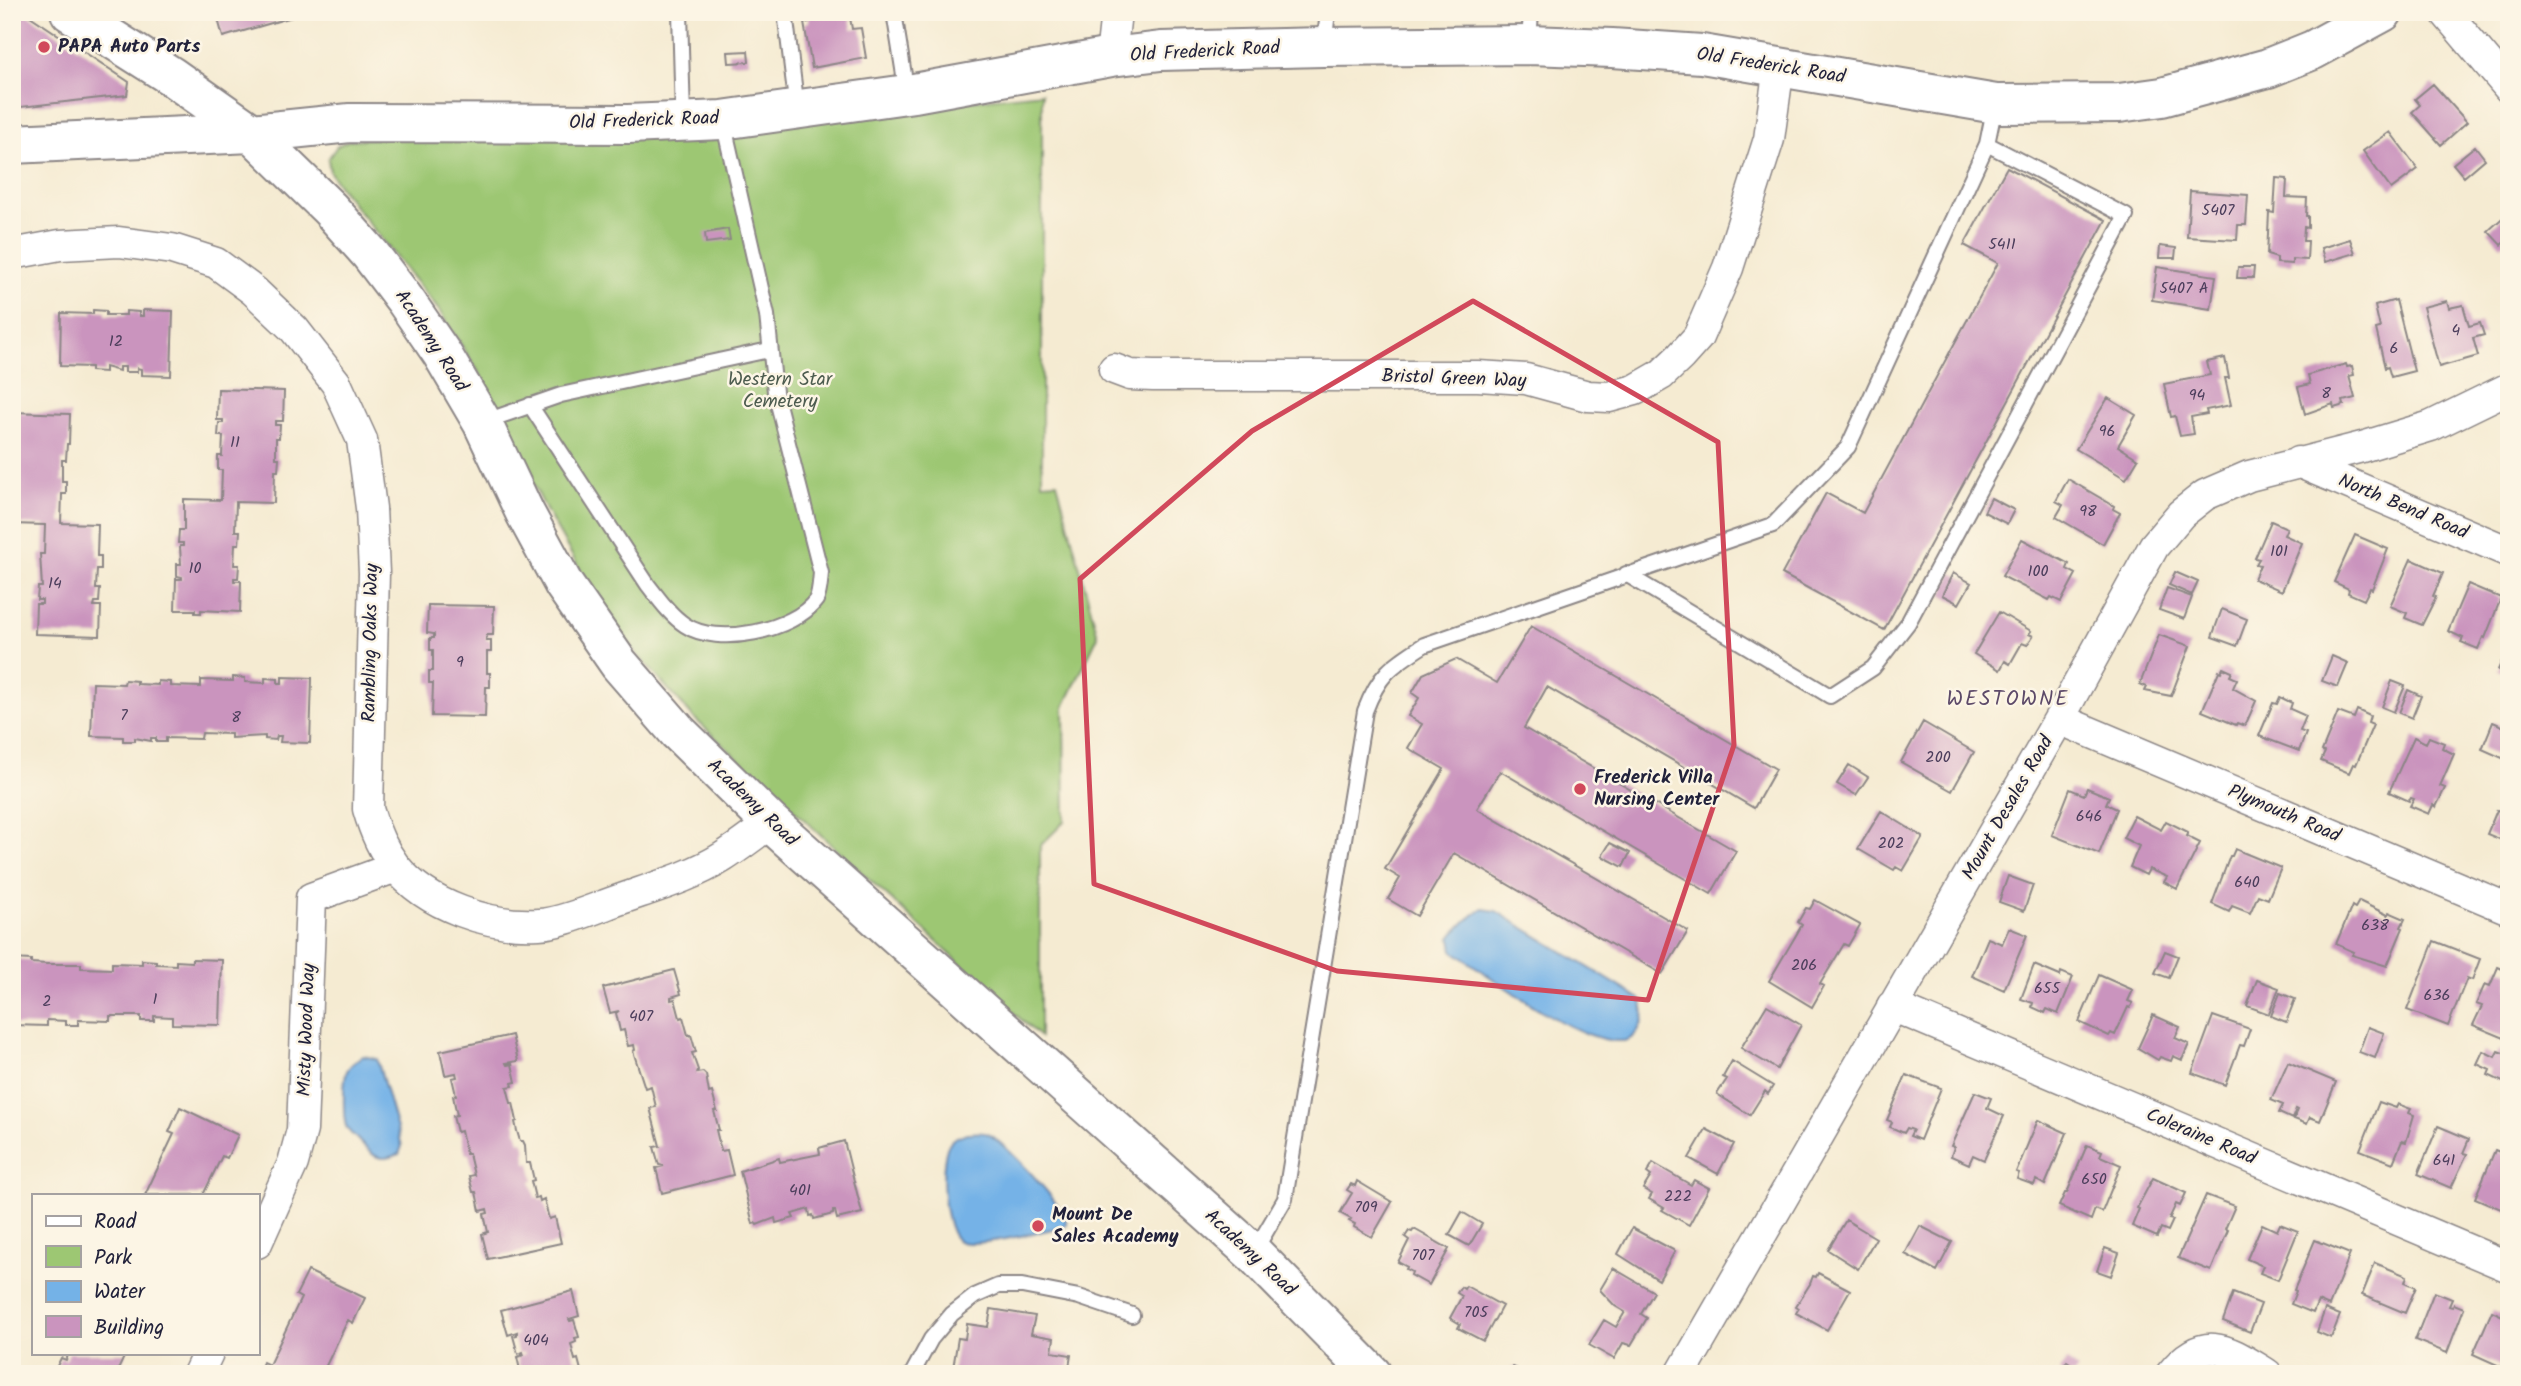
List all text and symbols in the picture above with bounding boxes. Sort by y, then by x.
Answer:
place label: PAPA Auto Parts [58,32,200,62]
street label: Old Frederick Road [1129,33,1281,71]
marker: PAPA Auto Parts [36,39,52,55]
street label: Old Frederick Road [1695,39,1848,93]
street label: Old Frederick Road [568,103,720,139]
house number: 5407 [2202,198,2235,223]
house number: 5411 [1988,232,2016,257]
house number: 5407 A [2160,276,2209,301]
street label: Academy Road [387,284,476,399]
house number: 4 [2452,318,2461,343]
house number: 12 [109,329,123,354]
house number: 6 [2390,336,2398,361]
street label: Bristol Green Way [1381,361,1528,397]
park label: Western Star Cemetery [728,365,834,417]
house number: 8 [2321,381,2331,406]
house number: 94 [2189,383,2205,408]
house number: 96 [2099,419,2115,444]
house number: 11 [230,430,240,455]
street label: North Bend Road [2333,466,2473,548]
house number: 98 [2079,499,2097,524]
house number: 101 [2270,539,2288,564]
house number: 10 [188,556,202,581]
house number: 100 [2027,559,2049,584]
street label: Rambling Oaks Way [355,562,387,723]
house number: 14 [48,571,62,596]
house number: 9 [456,650,464,675]
district label: WESTOWNE [1947,683,2069,716]
house number: 7 [120,703,128,728]
house number: 8 [231,705,241,730]
street label: Mount Desales Road [1954,730,2062,886]
house number: 200 [1925,745,1951,770]
street label: Academy Road [700,752,805,855]
place label: Frederick Villa Nursing Center [1594,763,1720,815]
street label: Plymouth Road [2223,777,2346,851]
marker: Frederick Villa Nursing Center [1572,781,1588,797]
house number: 646 [2076,804,2102,829]
house number: 202 [1878,831,1904,856]
house number: 640 [2234,870,2260,895]
house number: 638 [2361,913,2389,938]
house number: 206 [1791,953,1817,978]
street label: Misty Wood Way [290,962,324,1097]
house number: 655 [2034,976,2061,1001]
house number: 636 [2424,983,2450,1008]
house number: 1 [152,987,158,1012]
house number: 2 [42,989,52,1014]
house number: 407 [629,1004,654,1029]
street label: Coleraine Road [2141,1100,2261,1174]
house number: 641 [2433,1148,2455,1173]
house number: 650 [2081,1167,2107,1192]
house number: 401 [789,1178,811,1203]
house number: 222 [1664,1184,1692,1209]
legend [32,1194,259,1354]
house number: 709 [1354,1195,1378,1220]
place label: Mount De Sales Academy [1052,1200,1179,1252]
street label: Academy Road [1197,1202,1303,1304]
text: Road [94,1206,137,1239]
marker: Mount De Sales Academy [1030,1218,1046,1234]
text: Park [94,1242,132,1275]
house number: 707 [1412,1243,1435,1268]
text: Water [94,1276,146,1309]
house number: 705 [1464,1300,1489,1325]
text: Building [94,1312,164,1345]
house number: 404 [523,1328,549,1353]

